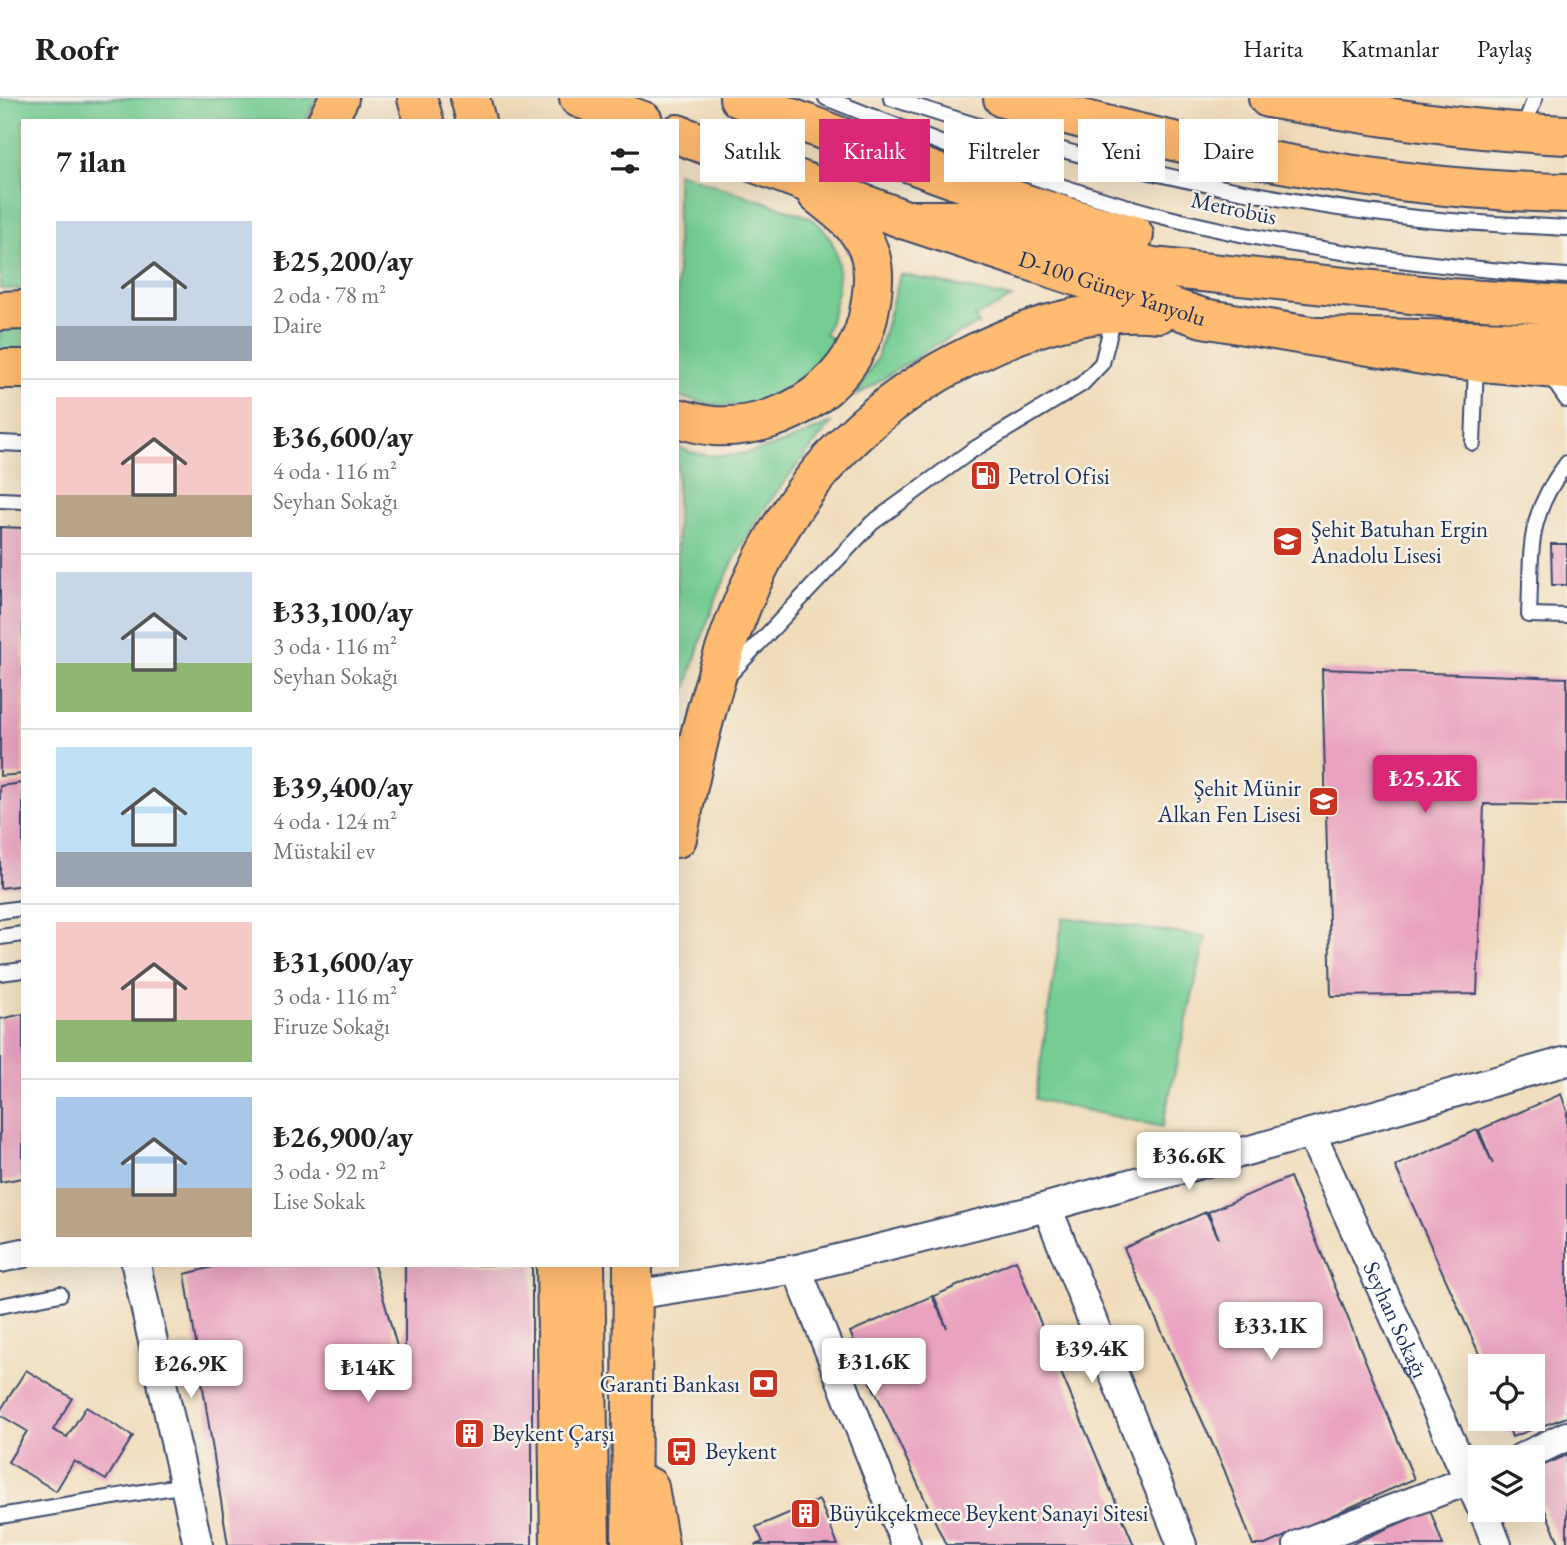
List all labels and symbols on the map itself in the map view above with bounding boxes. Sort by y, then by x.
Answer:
street label: Metrobüs [1188,184,1280,232]
street label: D-100 Güney Yanyolu [1015,243,1210,333]
fuel station icon: Petrol Ofisi [968,459,1002,493]
place label: Petrol Ofisi [1008,461,1110,491]
place label: Şehit Batuhan Ergin Anadolu Lisesi [1310,514,1488,570]
school or university icon: Şehit Batuhan Ergin Anadolu Lisesi [1271,525,1305,559]
pin: ₺25.2K [1368,756,1482,815]
place label: Şehit Münir Alkan Fen Lisesi [1157,773,1301,829]
school or university icon: Şehit Münir Alkan Fen Lisesi [1307,784,1341,818]
pin: ₺36.6K [1132,1132,1246,1192]
street label: Seyhan Sokağı [1356,1257,1435,1383]
pin: ₺33.1K [1214,1302,1328,1362]
pin: ₺39.4K [1035,1326,1149,1385]
pin: ₺31.6K [817,1338,931,1398]
pin: ₺26.9K [134,1340,248,1400]
pin: ₺14K [327,1344,409,1404]
bank icon: Garanti Bankası [746,1367,780,1401]
place label: Garanti Bankası [600,1369,740,1399]
building icon: Beykent Çarşı [452,1416,486,1450]
place label: Beykent Çarşı [492,1418,615,1448]
bus stop icon: Beykent [665,1434,699,1468]
place label: Beykent [705,1436,777,1466]
building icon: Büyükçekmece Beykent Sanayi Sitesi [789,1496,823,1530]
place label: Büyükçekmece Beykent Sanayi Sitesi [829,1498,1149,1528]

